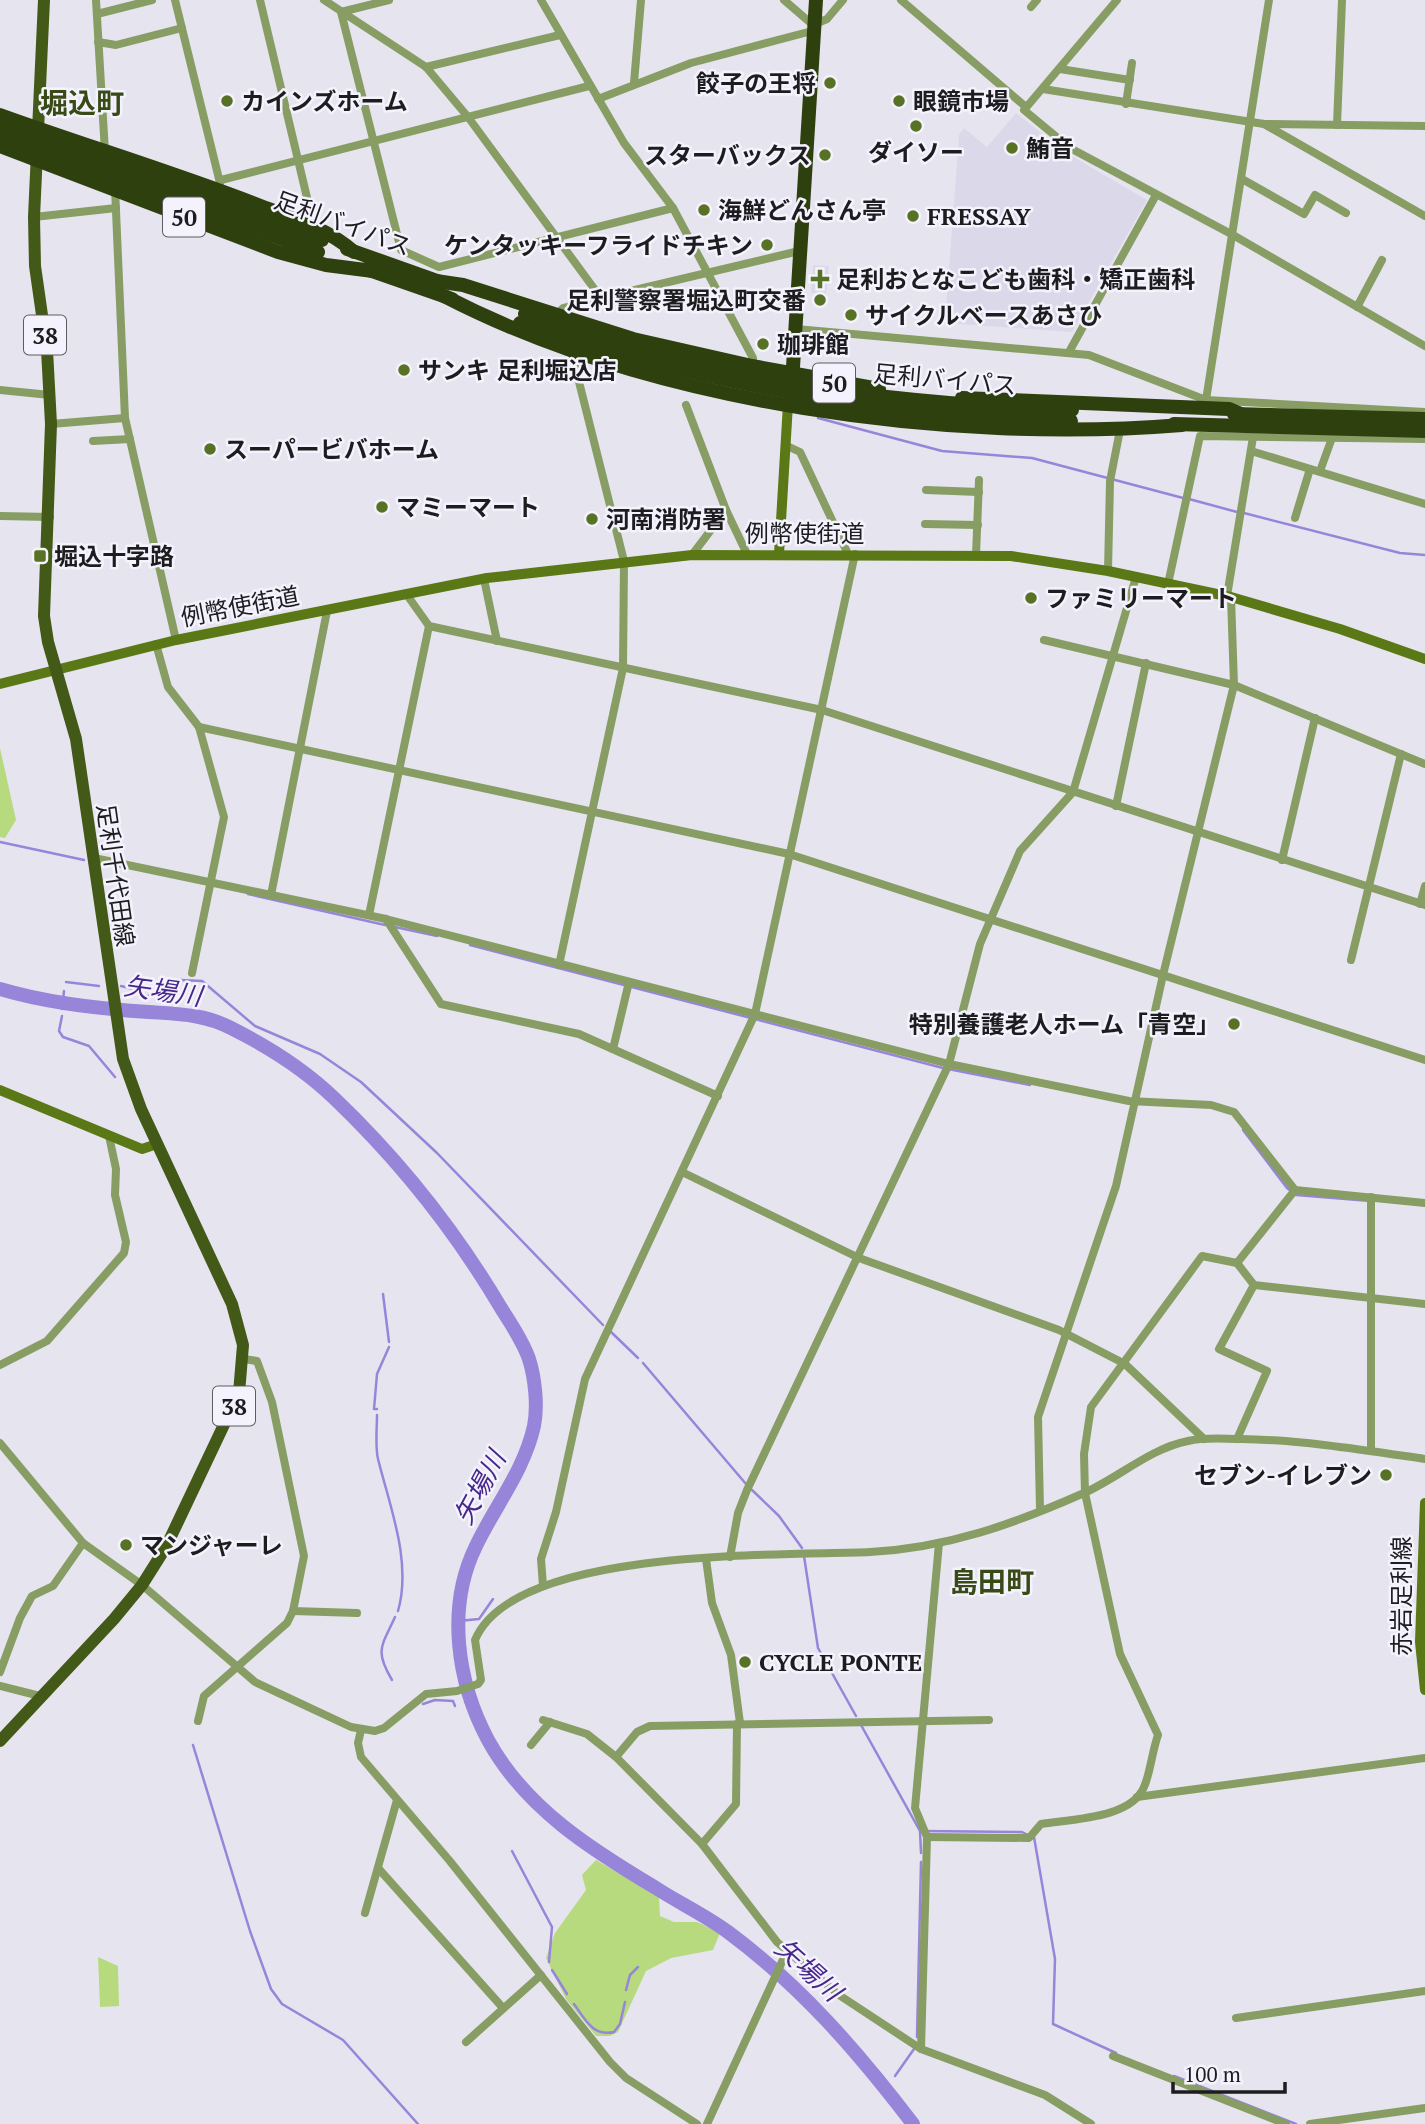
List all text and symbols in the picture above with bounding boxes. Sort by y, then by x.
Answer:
place label: 餃子の王将 [696,67,816,99]
marker: 餃子の王将 [822,75,838,91]
district label: 堀込町 [40,84,124,121]
place label: カインズホーム [241,85,408,117]
place label: 眼鏡市場 [913,85,1009,117]
marker: カインズホーム [219,93,235,109]
marker: 眼鏡市場 [891,93,907,109]
marker: ダイソー [908,118,924,134]
place label: 鮪音 [1026,132,1074,164]
place label: ダイソー [868,136,964,168]
place label: スターバックス [644,139,811,171]
marker: 鮪音 [1004,140,1020,156]
marker: スターバックス [817,147,833,163]
street label: 足利バイパス [270,183,416,263]
place label: 海鮮どんさん亭 [718,194,886,226]
road number: 50 [163,198,205,236]
place label: FRESSAY [927,200,1031,232]
marker: 海鮮どんさん亭 [696,202,712,218]
marker: FRESSAY [905,208,921,224]
place label: ケンタッキーフライドチキン [444,229,753,261]
marker: ケンタッキーフライドチキン [759,237,775,253]
place label: 足利おとなこども歯科・矯正歯科 [836,263,1195,295]
marker: 足利おとなこども歯科・矯正歯科 [810,269,830,289]
place label: 足利警察署堀込町交番 [566,284,806,316]
marker: 足利警察署堀込町交番 [812,292,828,308]
place label: サイクルベースあさひ [865,299,1103,331]
marker: サイクルベースあさひ [843,307,859,323]
road number: 38 [24,316,66,354]
place label: 珈琲館 [777,328,849,360]
marker: 珈琲館 [755,336,771,352]
place label: サンキ 足利堀込店 [418,354,616,386]
street label: 足利バイパス [872,357,1018,401]
marker: サンキ 足利堀込店 [396,362,412,378]
road number: 50 [813,364,855,402]
place label: スーパービバホーム [224,433,439,465]
marker: スーパービバホーム [202,441,218,457]
place label: マミーマート [396,491,540,523]
marker: マミーマート [374,499,390,515]
place label: 河南消防署 [606,503,726,535]
marker: 河南消防署 [584,511,600,527]
street label: 例幣使街道 [745,517,865,549]
place label: 堀込十字路 [54,540,174,572]
marker: 堀込十字路 [32,548,48,564]
street label: 例幣使街道 [178,579,302,633]
place label: ファミリーマート [1045,582,1237,614]
marker: ファミリーマート [1023,590,1039,606]
street label: 足利千代田線 [90,801,142,949]
water label: 矢場川 [122,968,207,1013]
place label: 特別養護老人ホーム「青空」 [909,1008,1220,1040]
marker: 特別養護老人ホーム「青空」 [1226,1016,1242,1032]
road number: 38 [213,1386,255,1426]
water label: 矢場川 [446,1442,514,1529]
place label: セブン-イレブン [1194,1459,1372,1491]
marker: セブン-イレブン [1378,1467,1394,1483]
place label: マンジャーレ [140,1529,283,1561]
street label: 赤岩足利線 [1385,1536,1417,1656]
marker: マンジャーレ [118,1537,134,1553]
district label: 島田町 [950,1563,1034,1600]
place label: CYCLE PONTE [759,1646,922,1678]
marker: CYCLE PONTE [737,1654,753,1670]
water label: 矢場川 [769,1930,852,2010]
scale bar [1173,2050,1285,2094]
text: 100 m [1184,2060,1241,2088]

